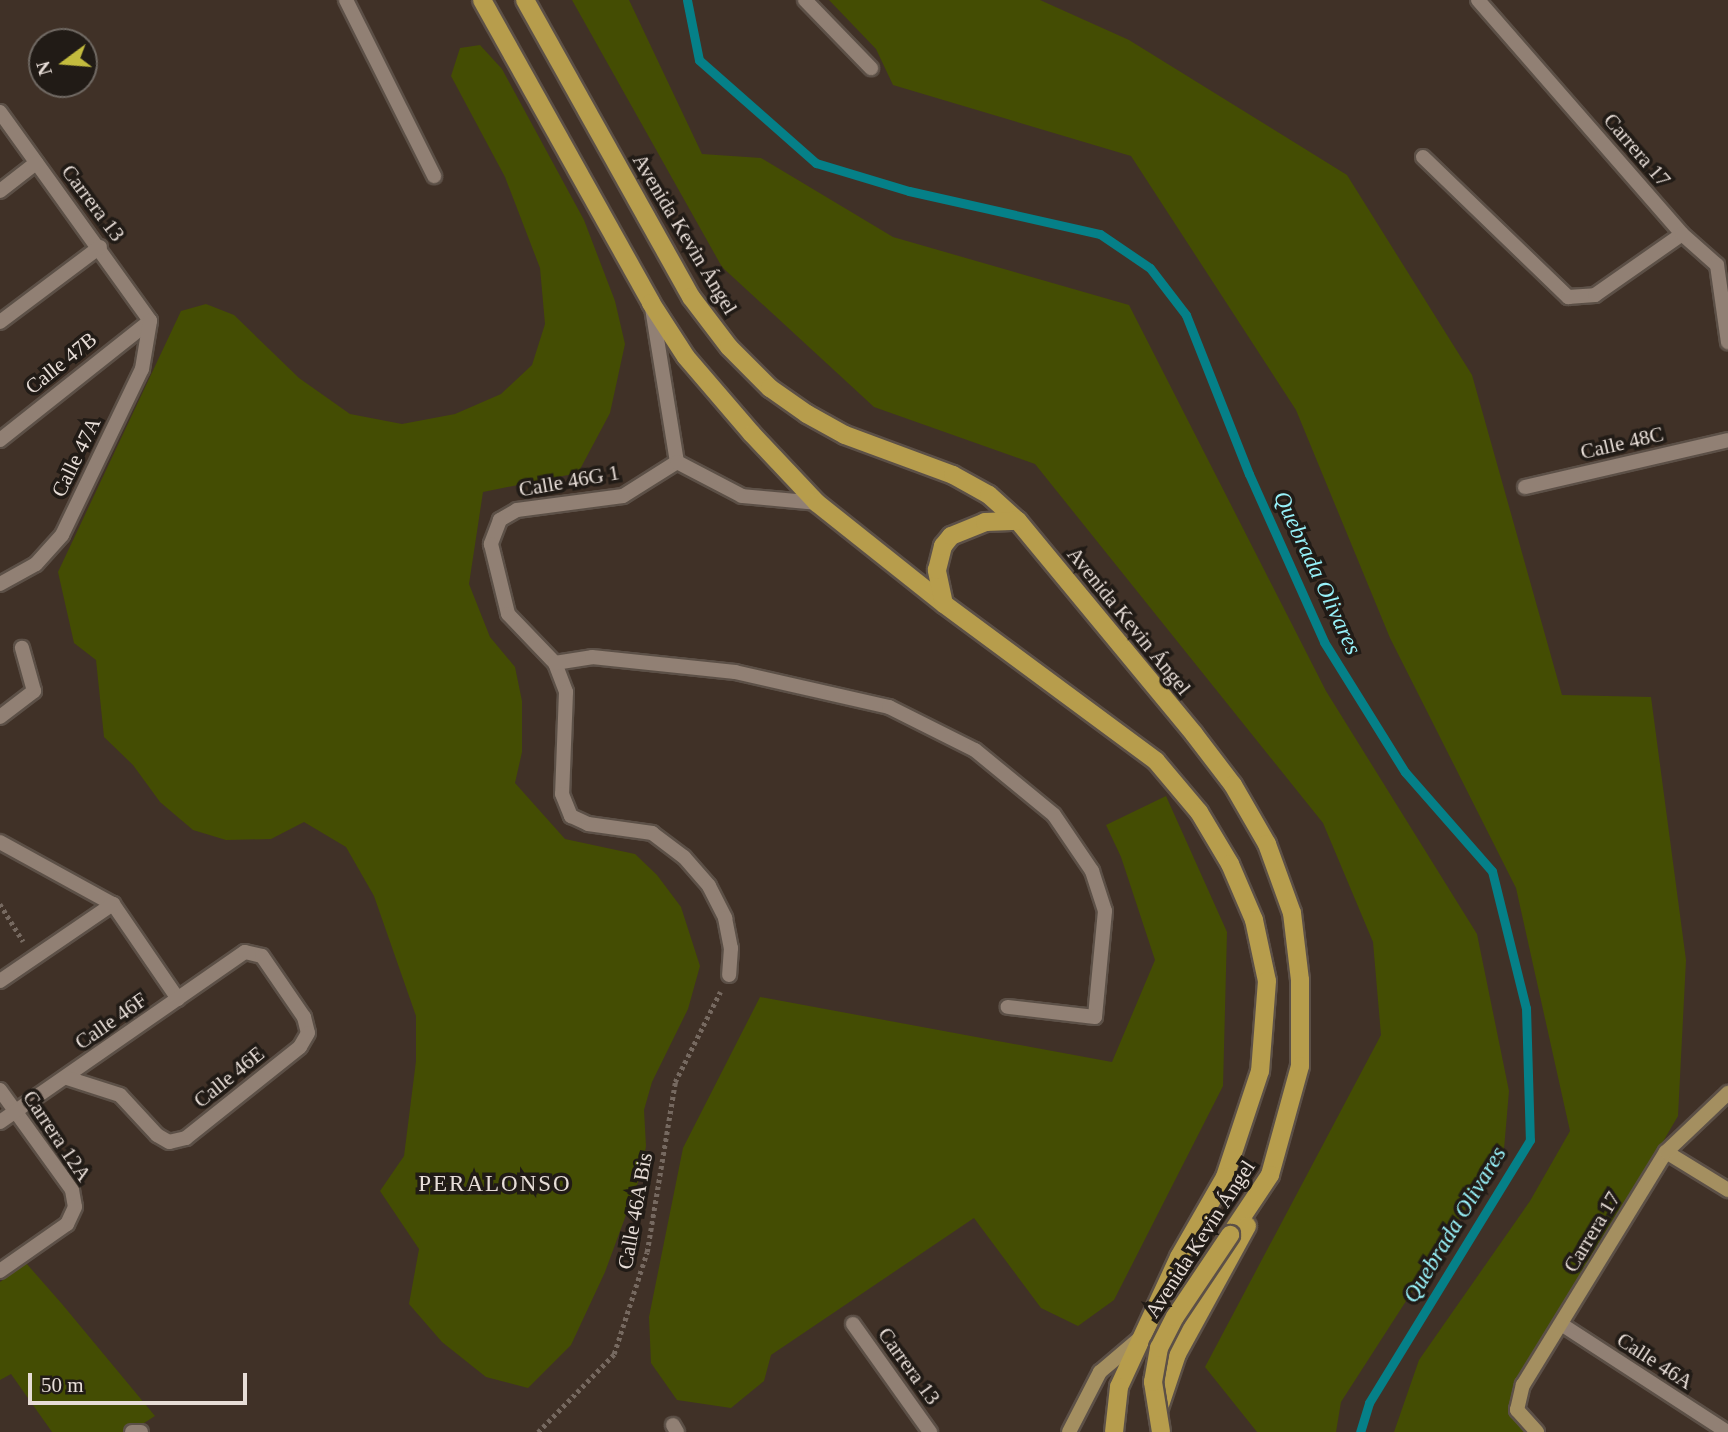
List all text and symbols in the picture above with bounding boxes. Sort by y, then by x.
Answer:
north arrow [28,28,98,98]
text: N [32,59,56,78]
street label: Carrera 17 [1598,108,1676,192]
street label: Avenida Kevin Ángel [627,149,743,319]
street label: Carrera 13 [56,160,130,246]
street label: Calle 47B [20,327,102,399]
street label: Calle 47A [46,413,106,501]
street label: Calle 48C [1578,421,1666,465]
street label: Calle 46G 1 [517,460,621,502]
water label: Quebrada Olivares [1267,487,1367,659]
street label: Avenida Kevin Ángel [1062,542,1196,700]
street label: Calle 46F [70,987,152,1055]
street label: Calle 46E [189,1041,269,1113]
street label: Carrera 12A [17,1086,97,1186]
water label: Quebrada Olivares [1397,1142,1513,1308]
street label: Calle 46A Bis [612,1150,658,1272]
street label: Avenida Kevin Ángel [1140,1156,1260,1322]
district label: PERALONSO [419,1170,571,1198]
street label: Carrera 17 [1558,1187,1626,1277]
street label: Carrera 13 [873,1323,945,1409]
street label: Calle 46A [1612,1327,1698,1395]
scale bar [32,1358,250,1402]
text: 50 m [41,1373,84,1397]

